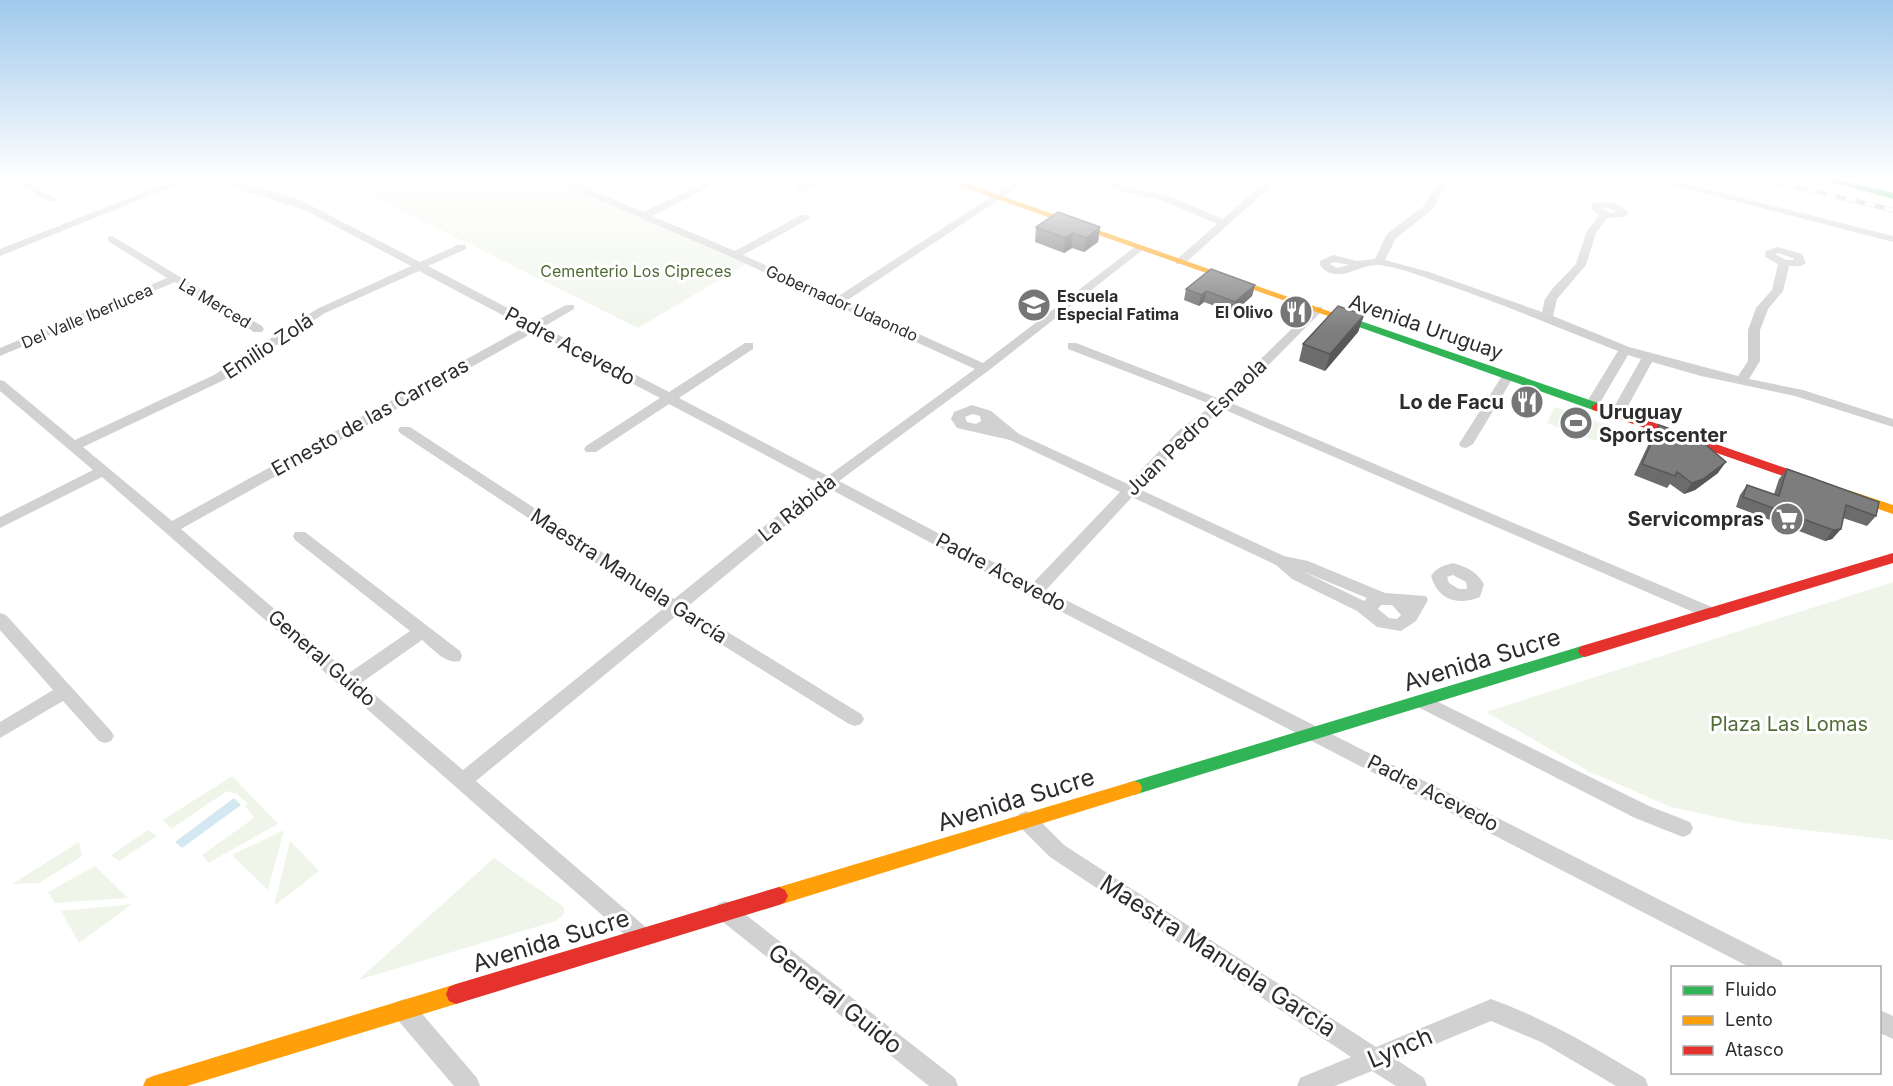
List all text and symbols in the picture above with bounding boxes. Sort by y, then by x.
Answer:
street label: Gobernador Udaondo [763,260,921,346]
park label: Cementerio Los Cipreces [540,261,732,281]
street label: La Merced [175,274,255,332]
street label: Del Valle Iberlucea [18,279,156,353]
place label: Escuela Especial Fatima [1057,286,1179,324]
school or university icon: Escuela Especial Fatima [1016,287,1052,323]
street label: Avenida Uruguay [1346,289,1506,365]
restaurant icon: El Olivo [1278,294,1314,330]
street label: Padre Acevedo [501,302,639,390]
place label: El Olivo [1215,302,1273,322]
street label: Emilio Zolá [219,308,317,384]
street label: Ernesto de las Carreras [267,353,473,481]
street label: Juan Pedro Esnaola [1120,353,1272,501]
restaurant icon: Lo de Facu [1509,384,1545,420]
place label: Lo de Facu [1399,390,1504,414]
place label: Uruguay Sportscenter [1599,400,1727,447]
sports icon: Uruguay Sportscenter [1558,405,1594,441]
street label: La Rábida [753,469,841,547]
supermarket icon: Servicompras [1769,501,1805,537]
street label: Maestra Manuela García [526,503,732,649]
place label: Servicompras [1628,507,1764,531]
street label: Padre Acevedo [932,528,1070,616]
street label: General Guido [263,605,381,711]
street label: Avenida Sucre [1400,622,1564,697]
park label: Plaza Las Lomas [1710,712,1868,736]
street label: Padre Acevedo [1363,750,1503,836]
street label: Avenida Sucre [934,762,1098,837]
street label: Maestra Manuela García [1095,868,1342,1043]
street label: Avenida Sucre [469,903,633,978]
street label: General Guido [762,937,908,1060]
legend [1671,966,1881,1074]
text: Fluido [1725,979,1777,1000]
text: Lento [1725,1009,1773,1030]
street label: Lynch [1363,1021,1437,1074]
text: Atasco [1725,1039,1784,1060]

